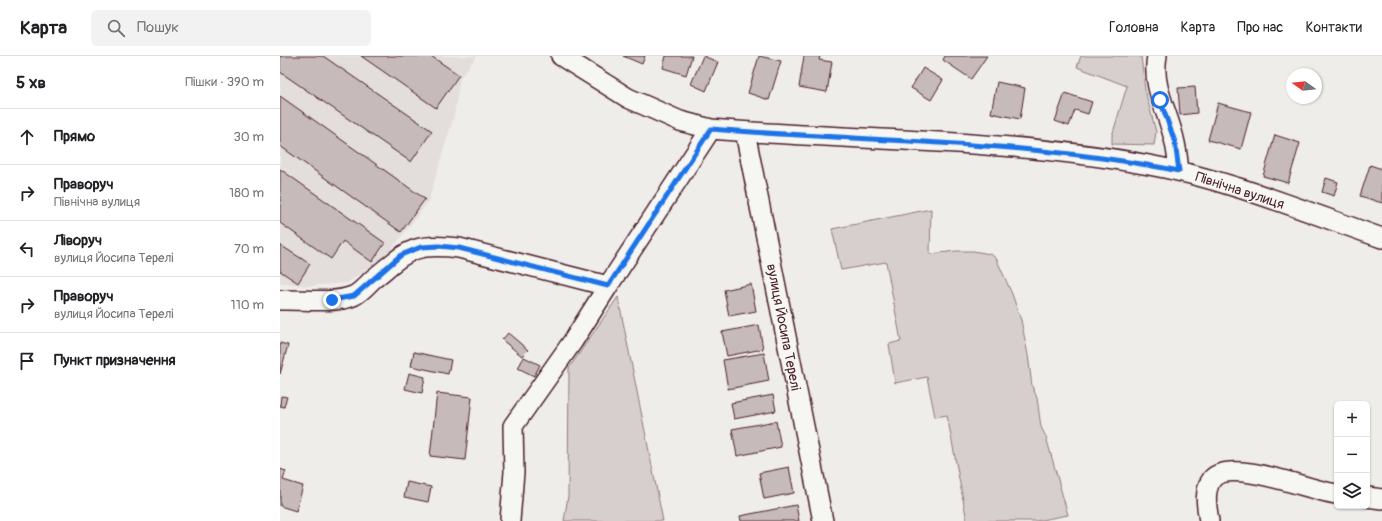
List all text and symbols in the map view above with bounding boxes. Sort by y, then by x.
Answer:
search box [91,10,371,46]
text: Карта [20,16,67,40]
icon: search [105,17,127,39]
text: Пошук [137,18,179,37]
text: Головна [1109,19,1159,36]
text: Карта [1181,19,1215,36]
text: Про нас [1237,19,1283,36]
text: Контакти [1305,19,1362,36]
north arrow [1286,68,1322,104]
text: 5 хв [16,72,46,93]
text: Пішки · 390 m [185,74,264,90]
route start [1151,91,1169,109]
icon: ahead [16,126,38,148]
text: Прямо [54,127,95,146]
text: 30 m [234,129,264,145]
street label: Північна вулиця [1193,168,1287,213]
text: Праворуч [54,175,114,194]
icon: right [16,182,38,204]
text: 180 m [229,185,264,201]
text: Північна вулиця [54,194,140,210]
text: Ліворуч [54,231,102,250]
icon: left [16,238,38,260]
text: 70 m [234,241,264,257]
text: вулиця Йосипа Терелі [54,250,174,266]
street label: вулиця Йосипа Терелі [763,262,804,392]
text: Праворуч [54,287,114,306]
route end [323,291,341,309]
icon: right [16,294,38,316]
text: 110 m [231,297,264,313]
text: вулиця Йосипа Терелі [54,306,174,322]
icon: arrive [16,350,38,372]
text: Пункт призначення [54,351,175,370]
map controls [1334,401,1370,509]
button: + [1334,401,1370,437]
button: − [1334,437,1370,473]
button: layers [1334,473,1370,509]

